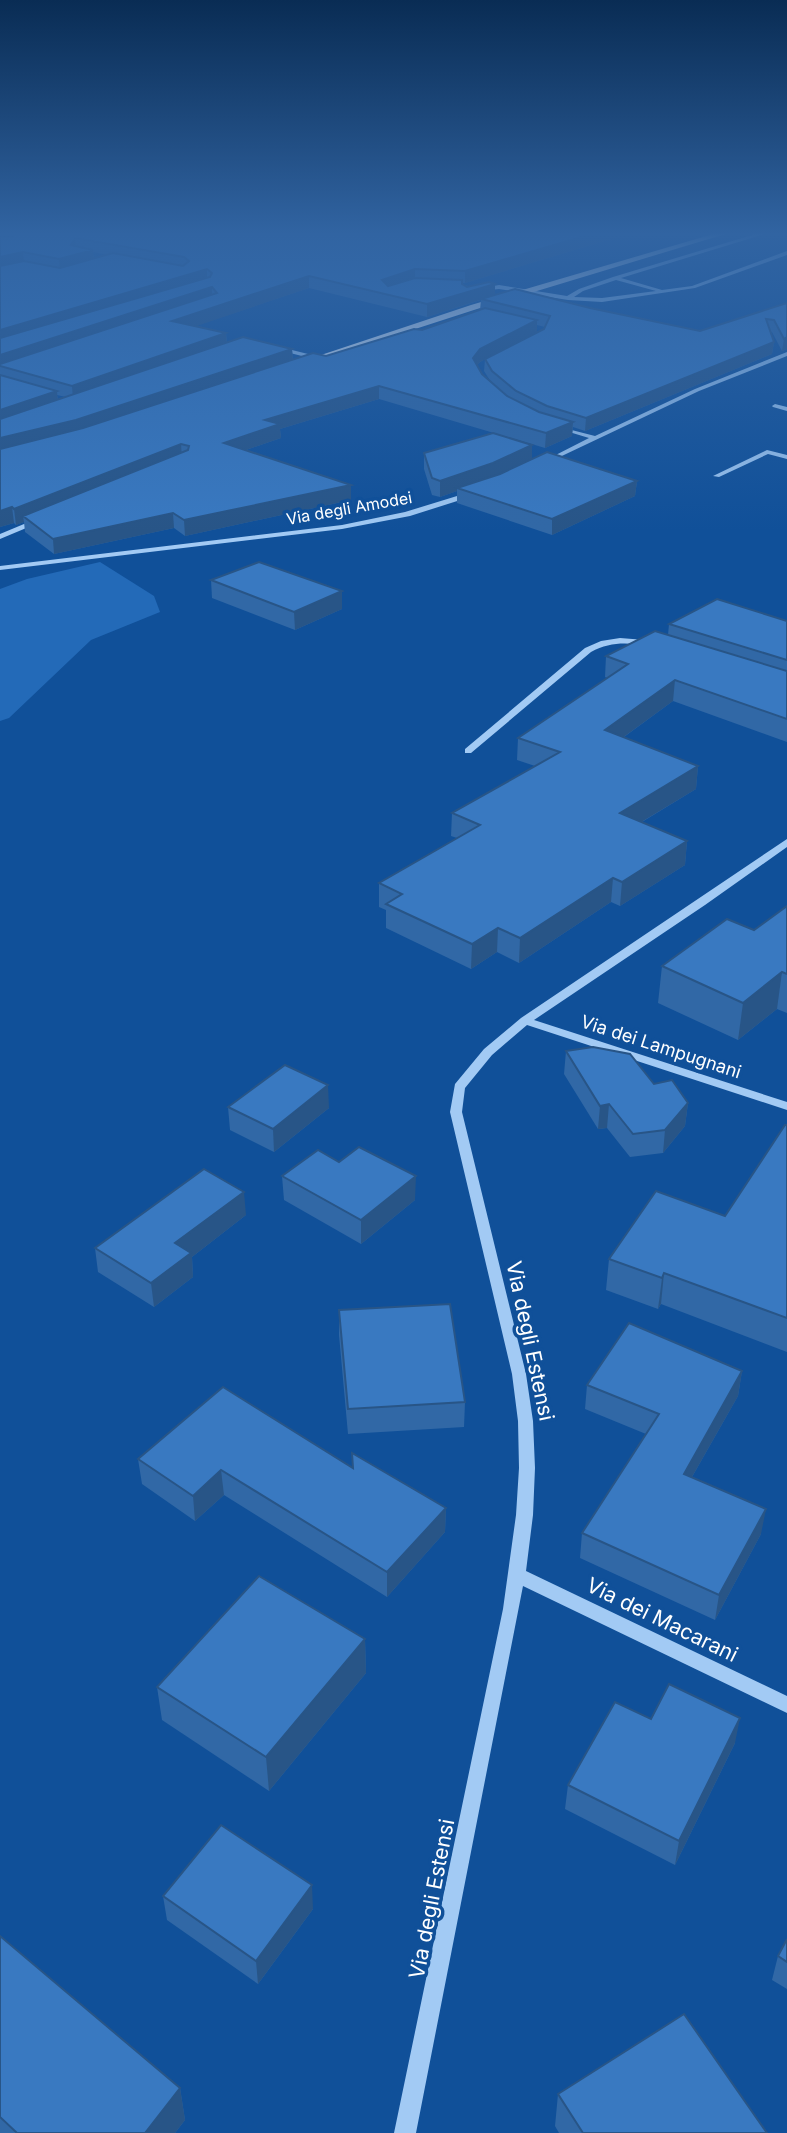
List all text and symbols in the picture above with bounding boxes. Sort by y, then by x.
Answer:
street label: Via degli Amodei [285,487,413,529]
street label: Via dei Lampugnani [578,1011,744,1082]
street label: Via degli Estensi [501,1259,560,1423]
street label: Via dei Macarani [582,1572,742,1667]
street label: Via degli Estensi [404,1817,459,1981]

